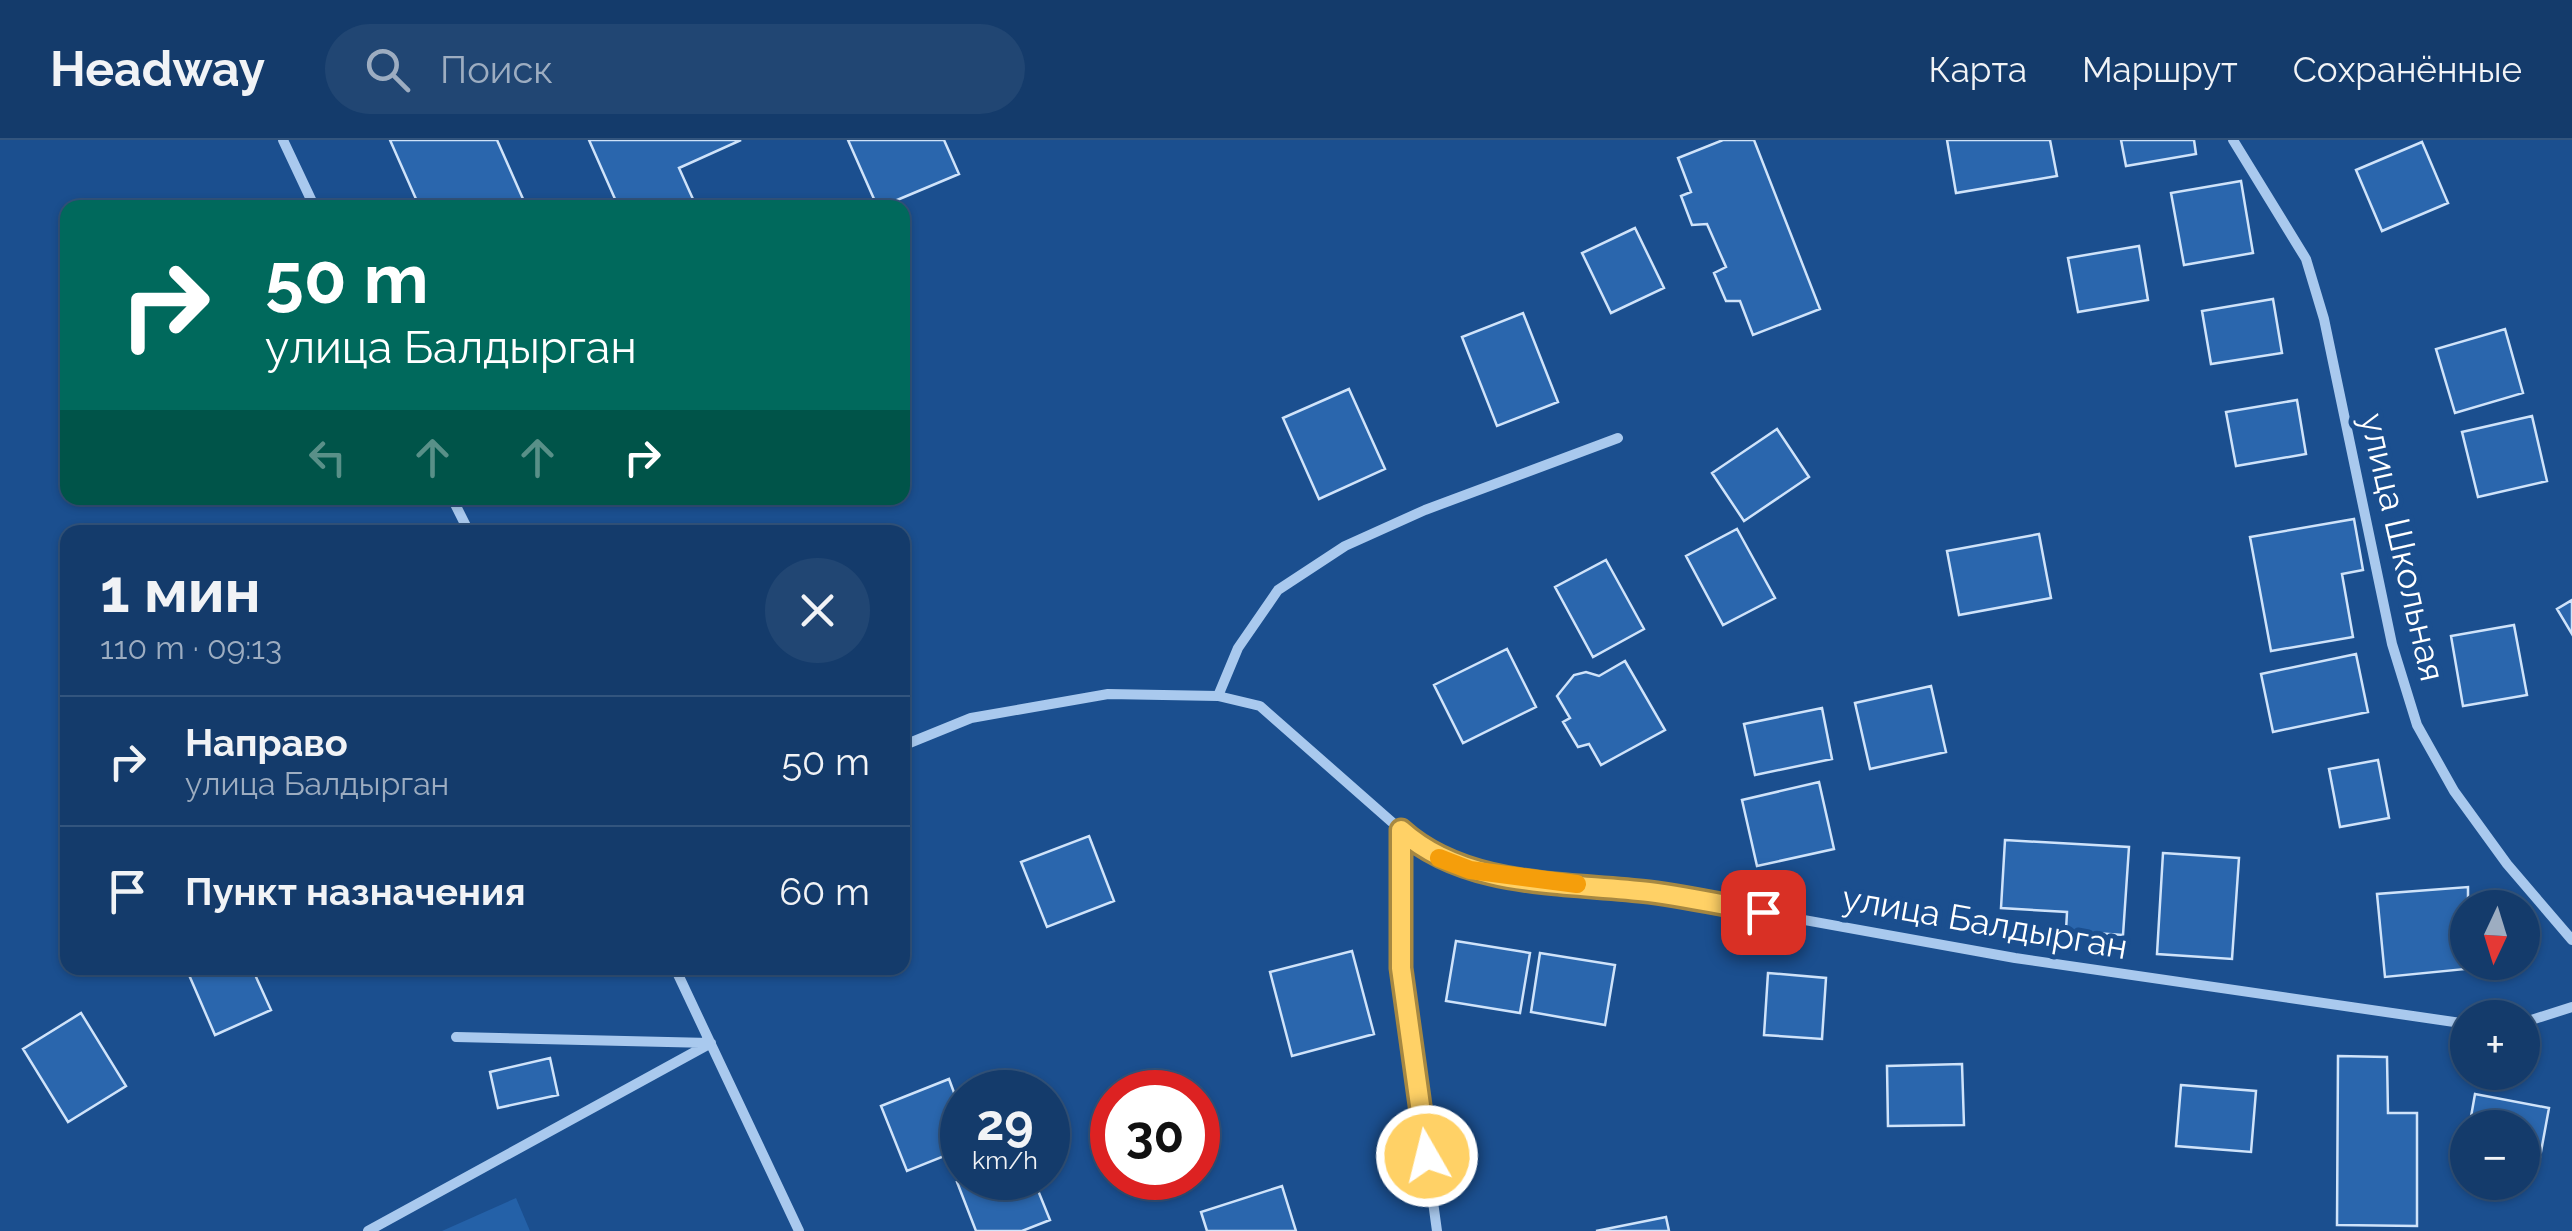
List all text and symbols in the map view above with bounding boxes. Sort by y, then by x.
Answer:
search box [325,24,1025,114]
text: Headway [50,41,265,97]
icon: search [360,42,415,97]
text: Поиск [440,47,553,92]
text: Карта [1929,49,2027,90]
text: Маршрут [2082,49,2238,90]
text: Сохранённые [2293,49,2522,90]
text: 50 m [265,237,429,319]
icon: right [100,240,230,370]
text: улица Балдырган [265,321,637,374]
street label: улица Школьная [2352,409,2454,685]
icon: left [300,430,355,485]
icon: ahead [405,430,460,485]
icon: ahead [510,430,565,485]
icon: right [615,430,670,485]
text: 1 мин [100,556,261,626]
button: close [765,558,870,663]
text: 110 m · 09:13 [100,629,282,666]
text: Направо [185,720,348,765]
icon: right [100,734,155,789]
text: 50 m [781,739,870,784]
text: улица Балдырган [185,765,449,802]
icon: arrive [100,864,155,919]
text: Пункт назначения [185,869,526,914]
text: 60 m [779,869,870,914]
pin [1721,870,1806,955]
street label: улица Балдырган [1839,877,2131,967]
icon: arrive [1736,885,1791,940]
north arrow [2450,890,2540,980]
map controls [2450,890,2540,1200]
button: + [2450,1000,2540,1090]
speed limit sign: 30 [1090,1070,1220,1200]
text: 29 [976,1093,1034,1152]
position arrow [1375,1104,1479,1208]
button: − [2450,1110,2540,1200]
text: km/h [972,1145,1038,1175]

